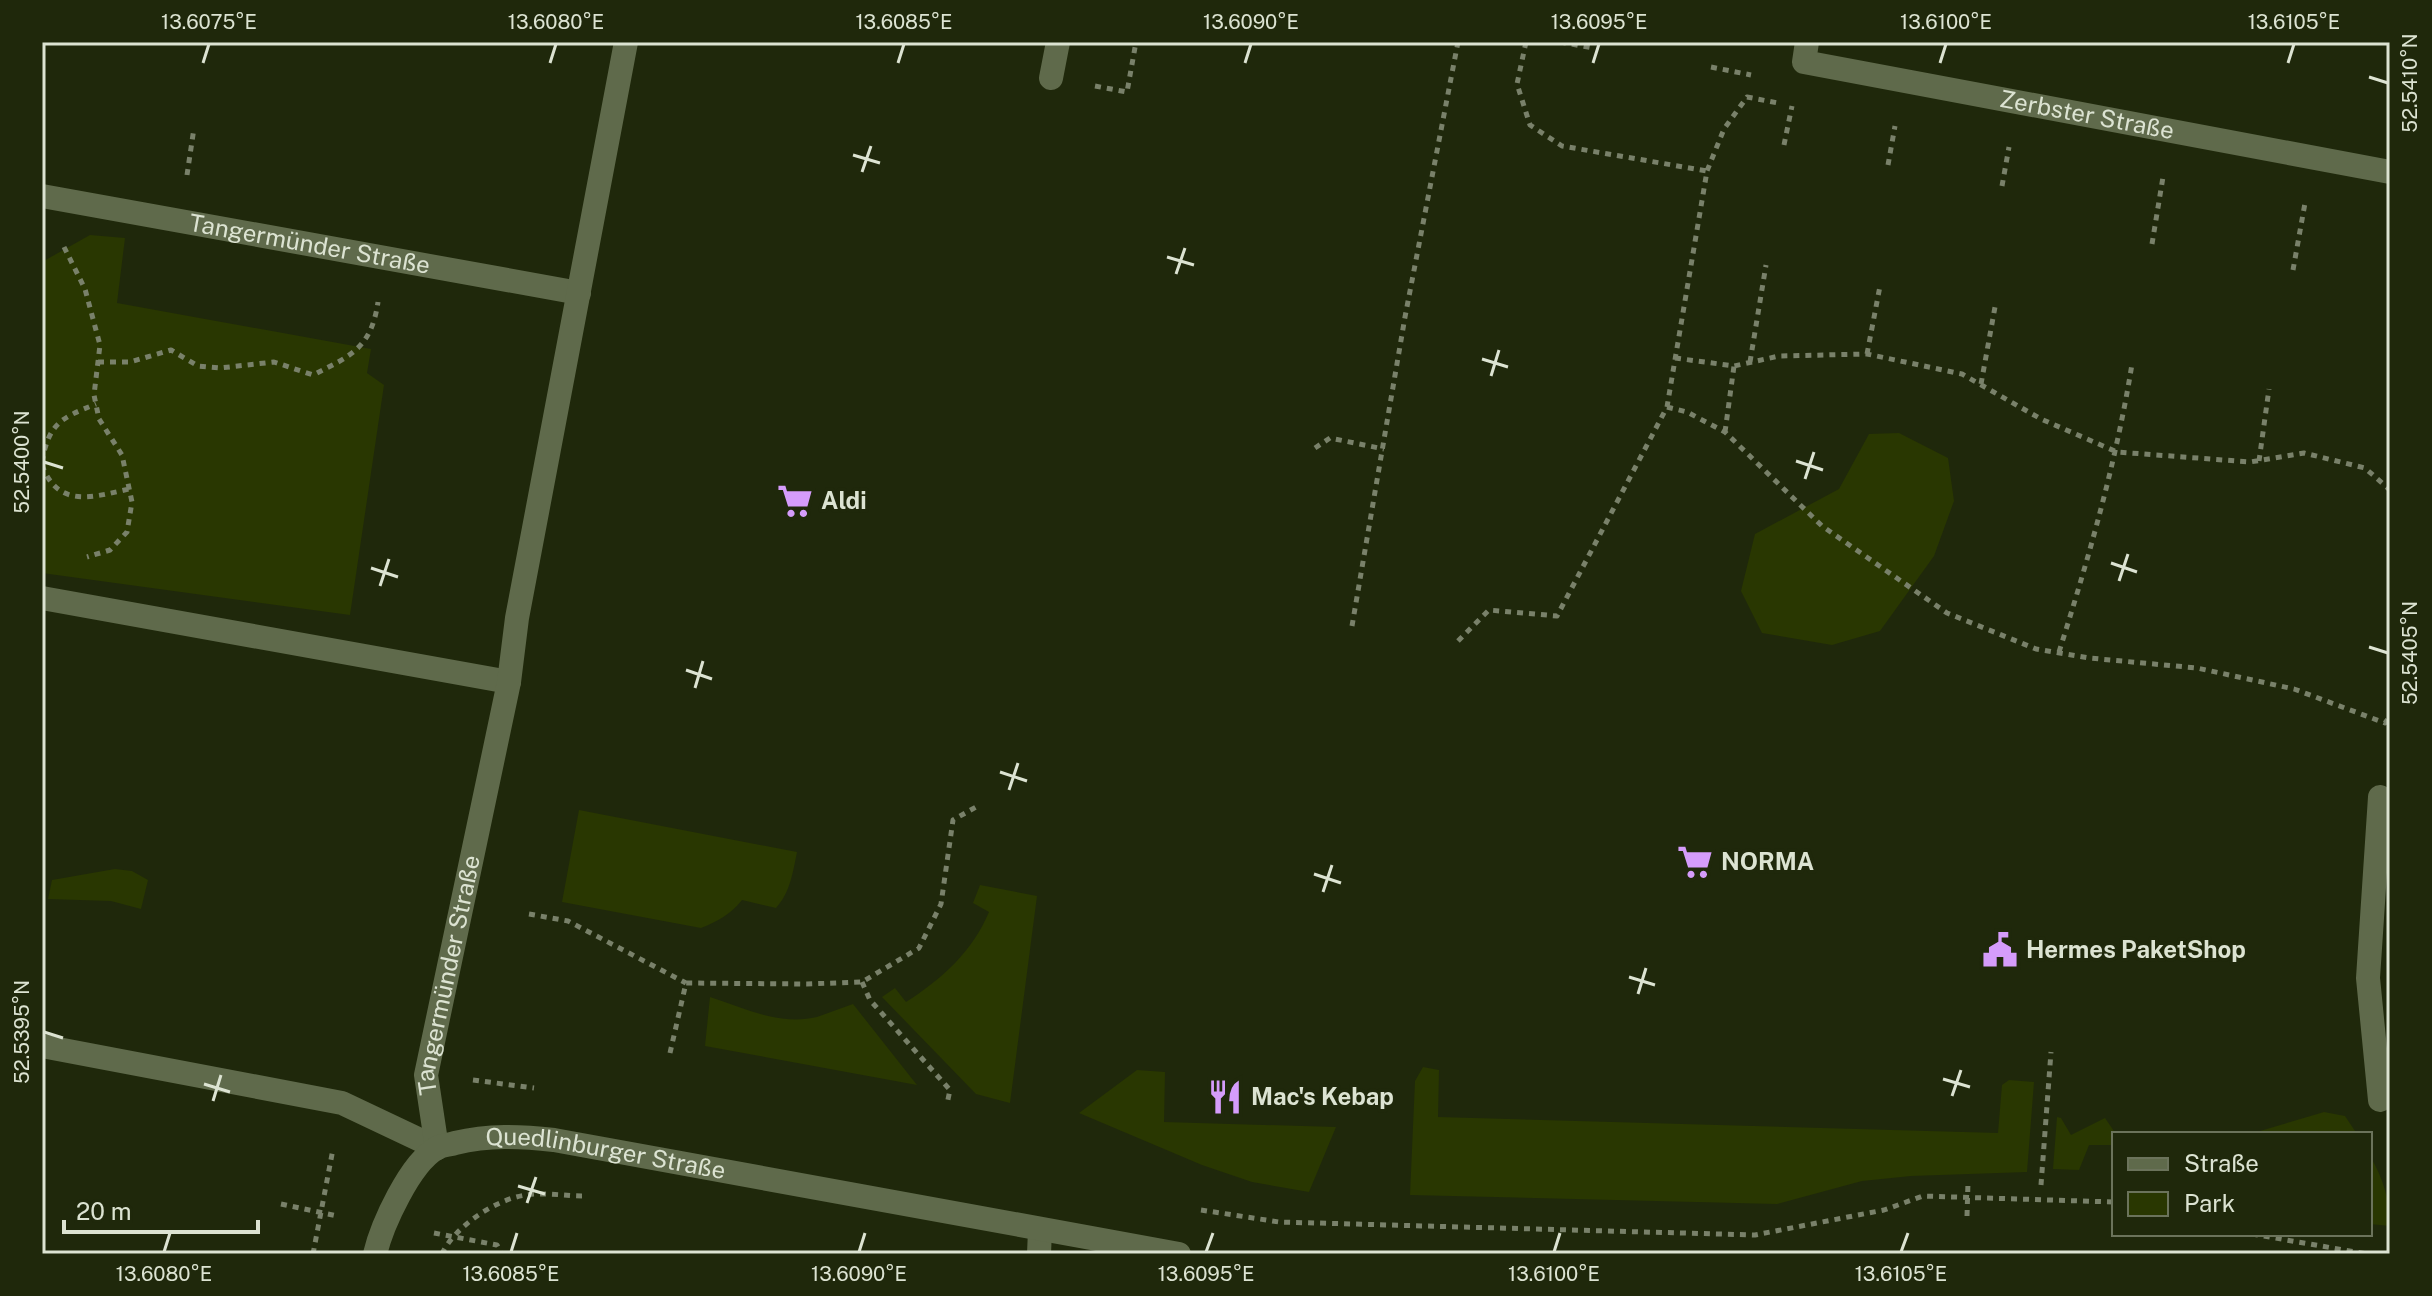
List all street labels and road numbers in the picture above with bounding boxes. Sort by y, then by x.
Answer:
street label: Zerbster Straße [1998,84,2177,144]
street label: Tangermünder Straße [187,208,433,279]
street label: Tangermünder Straße [410,852,485,1097]
street label: Quedlinburger Straße [485,1122,728,1184]

